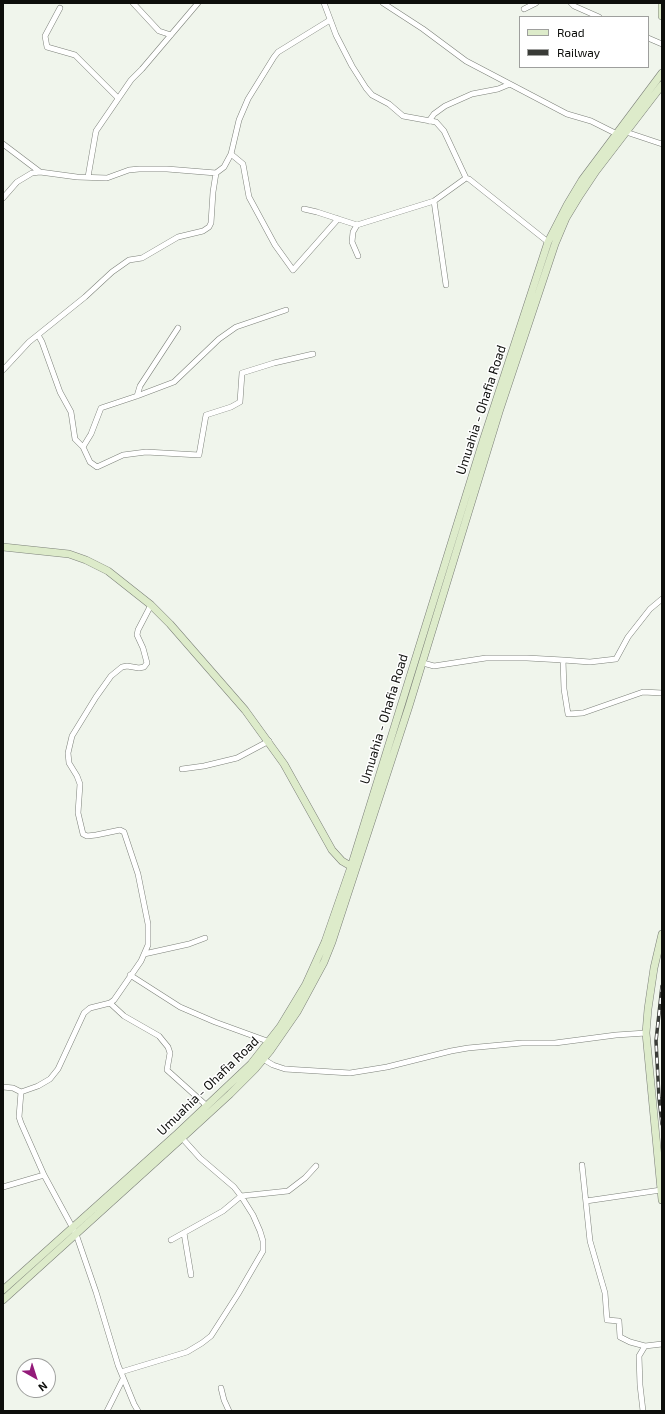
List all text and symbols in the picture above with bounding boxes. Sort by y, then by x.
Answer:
legend [519,16,649,68]
text: Road [557,25,585,39]
text: Railway [557,45,600,59]
street label: Umuahia - Ohafia Road [453,343,509,477]
street label: Umuahia - Ohafia Road [357,652,411,786]
street label: Umuahia - Ohafia Road [154,1033,262,1139]
north arrow [16,1358,56,1398]
text: N [36,1379,50,1394]

